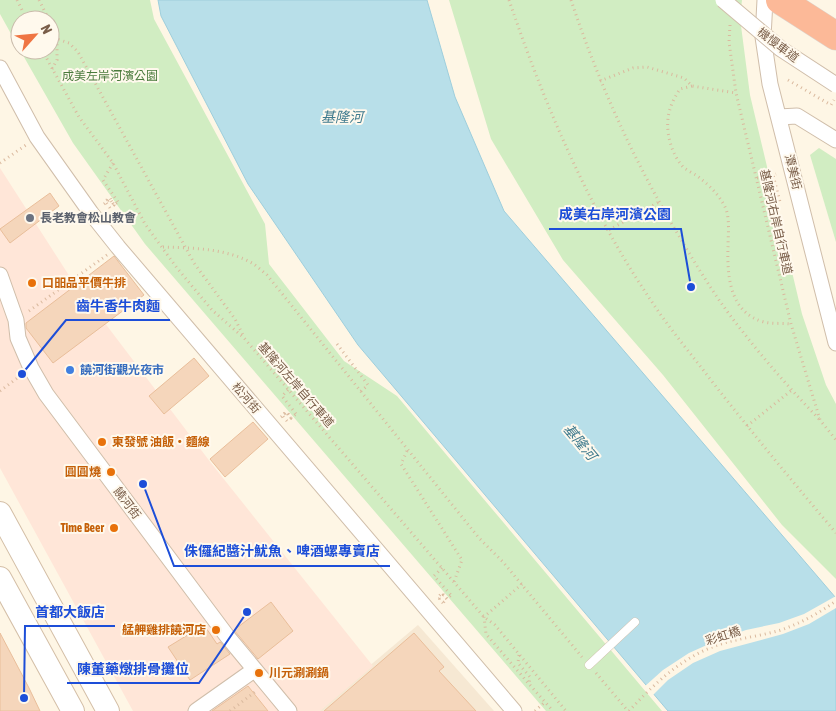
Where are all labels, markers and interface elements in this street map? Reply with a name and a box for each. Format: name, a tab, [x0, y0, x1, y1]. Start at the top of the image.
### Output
north arrow	[10, 10, 60, 60]
text: N	[38, 22, 56, 36]
street label: 機慢車道	[755, 25, 801, 65]
park label: 成美左岸河濱公園	[62, 69, 158, 83]
water label: 基隆河	[321, 109, 366, 125]
street label: 潭美街	[782, 153, 804, 191]
street label: 基隆河右岸自行車道	[757, 168, 795, 276]
callout: 成美右岸河濱公園	[549, 200, 681, 229]
text: 成美右岸河濱公園	[559, 206, 671, 222]
place label: 長老教會松山教會	[40, 211, 136, 225]
marker: 長老教會松山教會	[24, 212, 36, 224]
place label: 口昍品平價牛排	[42, 276, 126, 290]
marker: 口昍品平價牛排	[26, 277, 38, 289]
callout: 齒牛香牛肉麵	[66, 291, 170, 320]
text: 齒牛香牛肉麵	[76, 298, 160, 314]
street label: 基隆河左岸自行車道	[255, 340, 337, 430]
place label: 饒河街觀光夜市	[80, 363, 164, 377]
marker: 饒河街觀光夜市	[64, 364, 76, 376]
street label: 松河街	[229, 380, 263, 416]
water label: 基隆河	[560, 421, 602, 466]
place label: 東發號 油飯・麵線	[112, 435, 210, 449]
marker: 東發號 油飯・麵線	[96, 436, 108, 448]
place label: 圓圓燒	[65, 465, 101, 479]
marker: 圓圓燒	[105, 466, 117, 478]
street label: 饒河街	[111, 484, 143, 522]
place label: Time Beer	[60, 521, 104, 535]
marker: Time Beer	[108, 522, 120, 534]
callout: 侏儸紀醬汁魷魚、啤酒螺專賣店	[174, 537, 390, 566]
text: 侏儸紀醬汁魷魚、啤酒螺專賣店	[184, 543, 380, 559]
callout: 首都大飯店	[25, 597, 115, 626]
text: 首都大飯店	[35, 604, 105, 620]
place label: 艋舺雞排饒河店	[122, 623, 206, 637]
marker: 艋舺雞排饒河店	[210, 624, 222, 636]
street label: 彩虹橋	[704, 624, 742, 648]
callout: 陳董藥燉排骨攤位	[67, 654, 199, 683]
text: 陳董藥燉排骨攤位	[77, 661, 189, 677]
place label: 川元涮涮鍋	[269, 666, 329, 680]
marker: 川元涮涮鍋	[253, 667, 265, 679]

